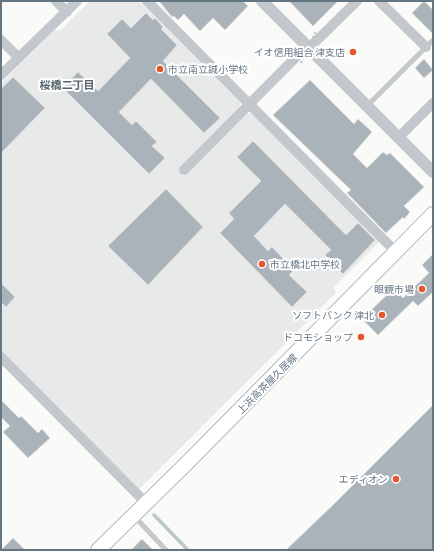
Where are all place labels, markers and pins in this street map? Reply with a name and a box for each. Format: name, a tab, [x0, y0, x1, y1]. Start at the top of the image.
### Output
place label: イオ信用組合 津支店	[254, 47, 345, 58]
marker: イオ信用組合 津支店	[348, 47, 358, 57]
marker: 市立南立誠小学校	[155, 64, 165, 74]
place label: 市立南立誠小学校	[168, 64, 248, 75]
marker: 市立橋北中学校	[257, 259, 267, 269]
place label: 市立橋北中学校	[270, 259, 340, 270]
place label: 眼鏡市場	[374, 284, 414, 295]
marker: 眼鏡市場	[417, 284, 427, 294]
place label: ソフトバンク 津北	[292, 310, 374, 321]
marker: ソフトバンク 津北	[377, 310, 387, 320]
place label: ドコモショップ	[283, 332, 353, 343]
marker: ドコモショップ	[356, 332, 366, 342]
place label: エディオン	[339, 474, 388, 485]
marker: エディオン	[391, 474, 401, 484]

